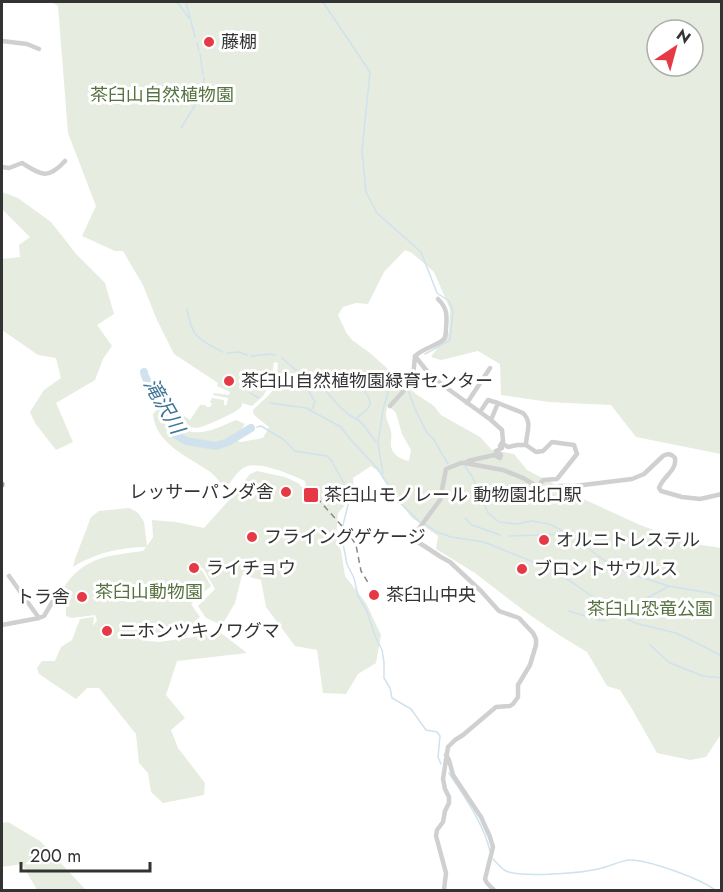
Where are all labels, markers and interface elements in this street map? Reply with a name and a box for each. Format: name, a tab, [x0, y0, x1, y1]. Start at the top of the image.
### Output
north arrow	[645, 18, 705, 78]
text: N	[672, 23, 695, 49]
place label: 藤棚	[221, 29, 257, 55]
marker: 藤棚	[202, 35, 216, 49]
park label: 茶臼山自然植物園	[90, 82, 234, 108]
place label: 茶臼山自然植物園緑育センター	[241, 368, 493, 394]
water label: 滝沢川	[136, 373, 193, 441]
marker: 茶臼山自然植物園緑育センター	[222, 374, 236, 388]
place label: レッサーパンダ舎	[129, 479, 274, 505]
place label: 茶臼山モノレール 動物園北口駅	[324, 482, 581, 508]
marker: レッサーパンダ舎	[279, 485, 293, 499]
marker: 茶臼山モノレール 動物園北口駅	[302, 486, 320, 504]
place label: フライングゲケージ	[264, 524, 426, 550]
place label: オルニトレステル	[556, 527, 700, 553]
marker: フライングゲケージ	[245, 530, 259, 544]
marker: オルニトレステル	[537, 533, 551, 547]
place label: ライチョウ	[206, 555, 296, 581]
place label: ブロントサウルス	[534, 556, 678, 582]
marker: ライチョウ	[187, 561, 201, 575]
marker: ブロントサウルス	[515, 562, 529, 576]
park label: 茶臼山動物園	[95, 579, 203, 605]
place label: 茶臼山中央	[386, 582, 476, 608]
place label: トラ舎	[16, 584, 70, 610]
marker: 茶臼山中央	[367, 588, 381, 602]
marker: トラ舎	[75, 590, 89, 604]
park label: 茶臼山恐竜公園	[587, 596, 713, 622]
place label: ニホンツキノワグマ	[119, 618, 280, 644]
marker: ニホンツキノワグマ	[100, 624, 114, 638]
scale bar	[21, 835, 150, 873]
text: 200 m	[30, 843, 81, 869]

